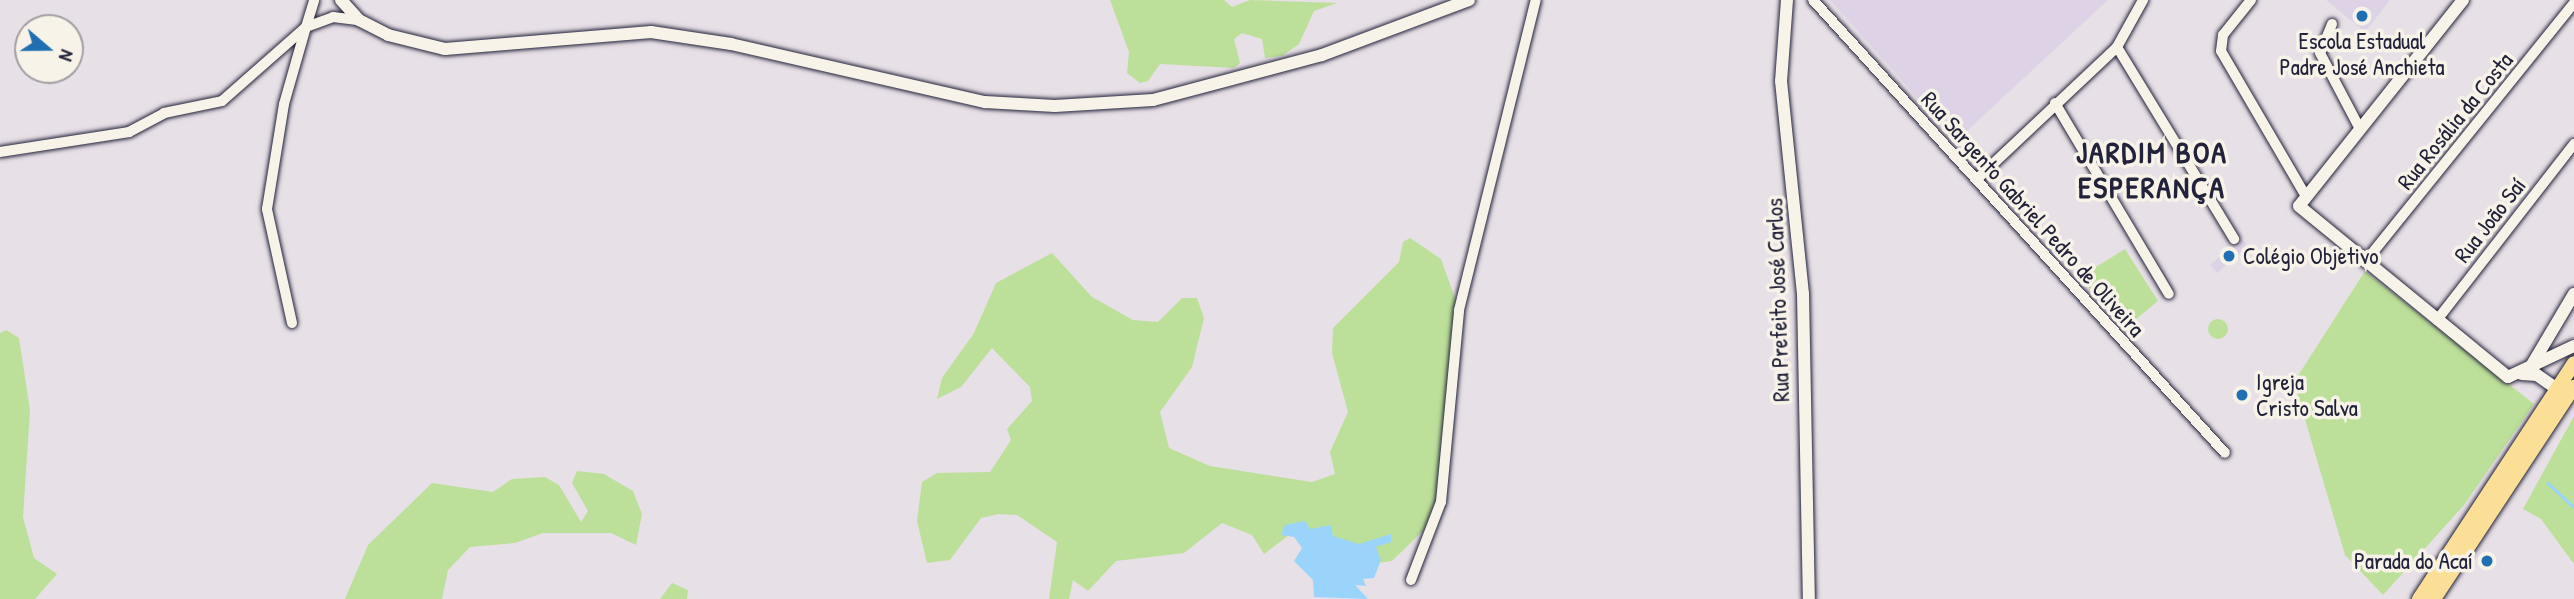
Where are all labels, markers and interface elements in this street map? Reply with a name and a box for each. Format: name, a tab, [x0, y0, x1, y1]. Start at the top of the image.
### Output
marker: Escola Estadual Padre José Anchieta	[2354, 8, 2370, 24]
north arrow	[14, 14, 84, 84]
place label: Escola Estadual Padre José Anchieta	[2280, 27, 2444, 81]
text: N	[53, 46, 81, 65]
street label: Rua Rosália da Costa	[2391, 47, 2519, 195]
street label: Rua Sargento Gabriel Pedro de Oliveira	[1916, 86, 2150, 342]
district label: JARDIM BOA ESPERANÇA	[2077, 134, 2227, 204]
street label: Rua João Saí	[2448, 172, 2532, 268]
street label: Rua Prefeito José Carlos	[1761, 198, 1795, 402]
place label: Colégio Objetivo	[2243, 242, 2378, 270]
marker: Colégio Objetivo	[2221, 248, 2237, 264]
place label: Igreja Cristo Salva	[2256, 368, 2358, 422]
marker: Igreja Cristo Salva	[2234, 387, 2250, 403]
place label: Parada do Acaí	[2354, 547, 2473, 575]
marker: Parada do Acaí	[2479, 553, 2495, 569]

